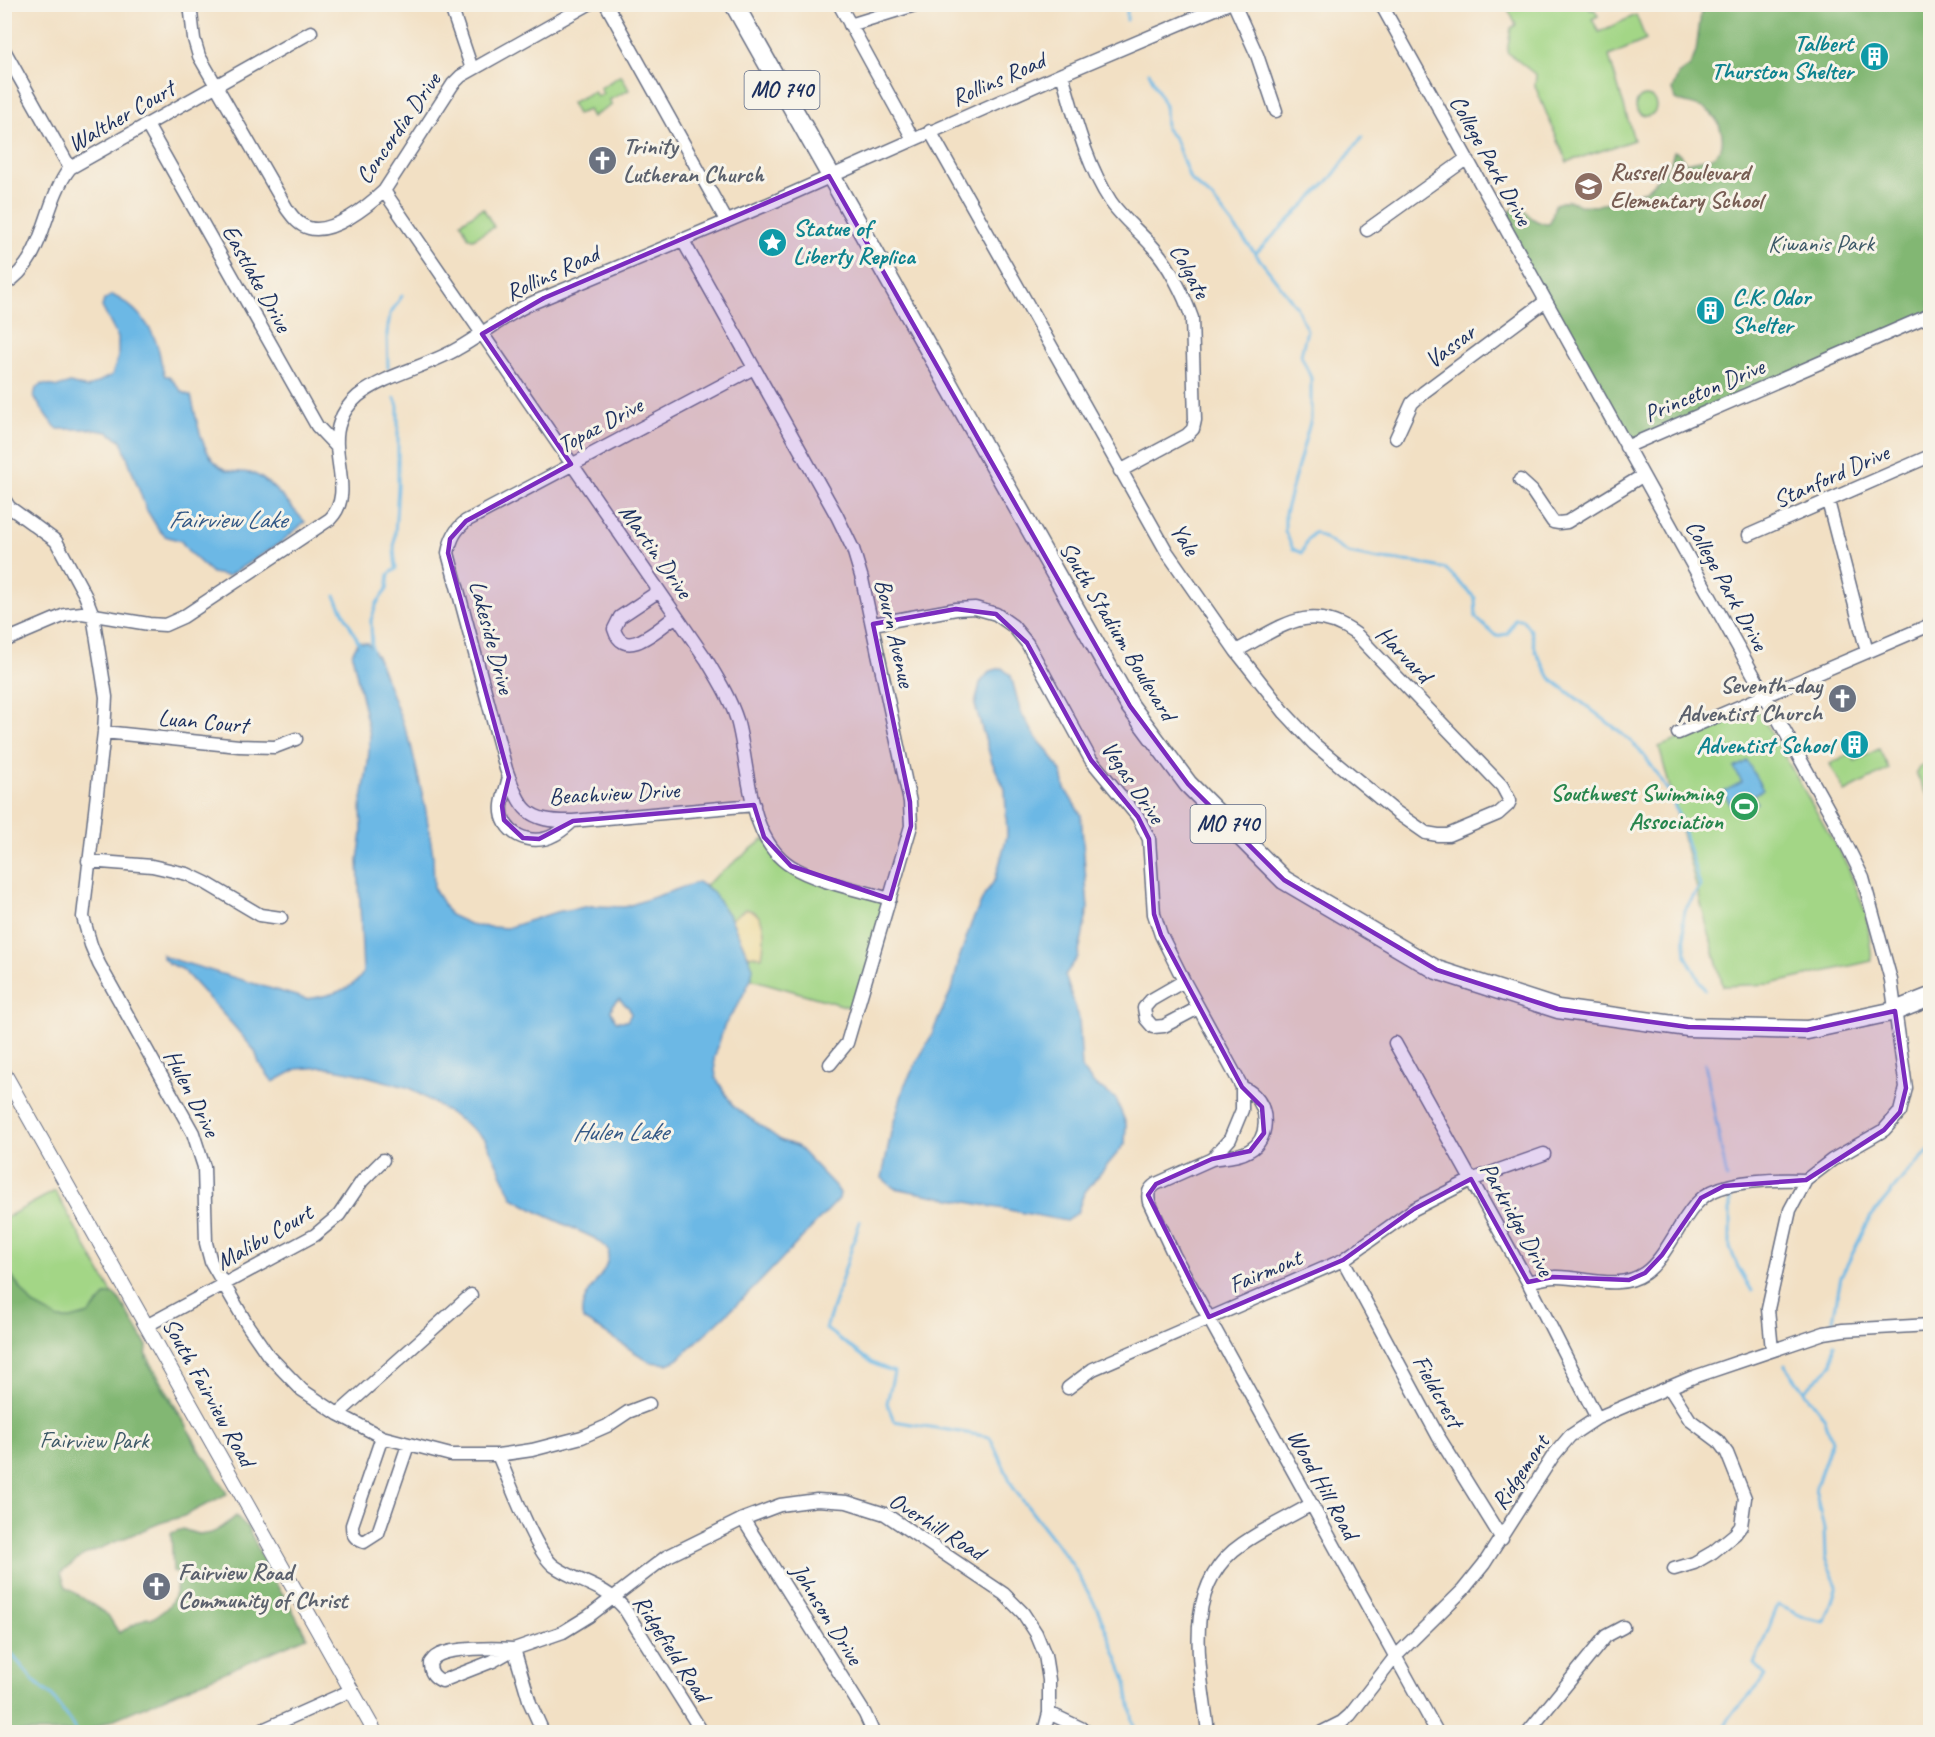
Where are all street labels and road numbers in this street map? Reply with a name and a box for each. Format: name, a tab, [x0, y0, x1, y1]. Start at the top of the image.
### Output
street label: Rollins Road	[946, 44, 1053, 113]
street label: Concordia Drive	[349, 65, 449, 189]
road number: MO 740	[744, 71, 820, 109]
street label: Walther Court	[62, 72, 182, 159]
street label: College Park Drive	[1443, 90, 1540, 232]
street label: Eastlake Drive	[215, 219, 300, 339]
street label: Rollins Road	[501, 237, 607, 308]
street label: Colgate	[1163, 238, 1218, 305]
street label: Vassar	[1419, 316, 1483, 375]
street label: Princeton Drive	[1639, 350, 1771, 429]
street label: Topaz Drive	[552, 389, 650, 460]
street label: Stanford Drive	[1769, 436, 1895, 515]
street label: Martin Drive	[613, 498, 701, 606]
street label: College Park Drive	[1679, 515, 1776, 657]
street label: Yale	[1164, 517, 1208, 563]
street label: South Stadium Boulevard	[1053, 536, 1185, 729]
street label: Bourn Avenue	[868, 576, 922, 692]
street label: Lakeside Drive	[463, 577, 522, 699]
street label: Harvard	[1369, 619, 1441, 692]
street label: Luan Court	[157, 702, 252, 740]
street label: Vegas Drive	[1094, 735, 1173, 831]
street label: Beachview Drive	[548, 774, 682, 811]
road number: MO 740	[1190, 805, 1266, 843]
street label: Hulen Drive	[157, 1044, 228, 1144]
street label: Parkridge Drive	[1473, 1157, 1562, 1283]
street label: Malibu Court	[210, 1196, 319, 1277]
street label: Fairmont	[1224, 1242, 1308, 1300]
street label: South Fairview Road	[156, 1312, 264, 1475]
street label: Fieldcrest	[1406, 1349, 1472, 1435]
street label: Wood Hill Road	[1281, 1424, 1367, 1547]
street label: Ridgemont	[1484, 1427, 1557, 1515]
street label: Overhill Road	[884, 1485, 993, 1569]
street label: Johnson Drive	[784, 1557, 871, 1672]
street label: Ridgefield Road	[626, 1589, 720, 1710]

